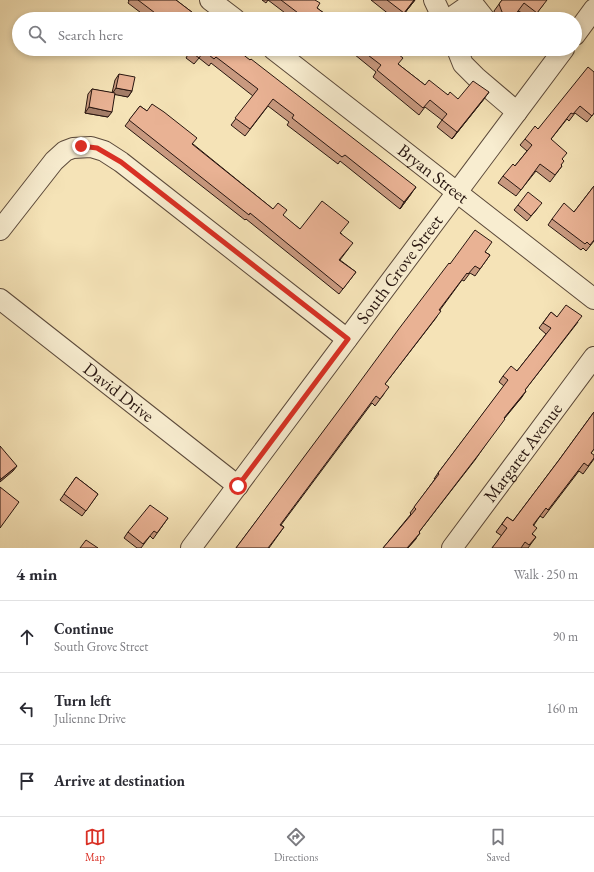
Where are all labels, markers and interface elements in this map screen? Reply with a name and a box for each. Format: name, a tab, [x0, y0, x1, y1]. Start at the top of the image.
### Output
search box	[12, 12, 582, 56]
icon: search	[26, 23, 48, 45]
text: Search here	[58, 25, 123, 44]
route end	[72, 137, 90, 155]
street label: Bryan Street	[393, 138, 474, 208]
street label: South Grove Street	[351, 209, 448, 328]
street label: David Drive	[79, 357, 159, 427]
street label: Margaret Avenue	[478, 398, 567, 506]
route start	[229, 477, 247, 495]
text: 4 min	[16, 563, 57, 585]
text: Walk · 250 m	[514, 566, 578, 583]
text: Continue	[54, 619, 114, 638]
icon: ahead	[16, 626, 38, 648]
text: 90 m	[553, 628, 578, 645]
text: South Grove Street	[54, 638, 148, 655]
text: Turn left	[54, 691, 111, 710]
icon: left	[16, 698, 38, 720]
text: 160 m	[547, 700, 578, 717]
text: Julienne Drive	[54, 710, 126, 727]
icon: arrive	[16, 770, 38, 792]
text: Arrive at destination	[54, 771, 185, 790]
tab: Map	[84, 826, 106, 864]
tab: Directions	[274, 826, 318, 864]
tab: Saved	[486, 826, 510, 864]

